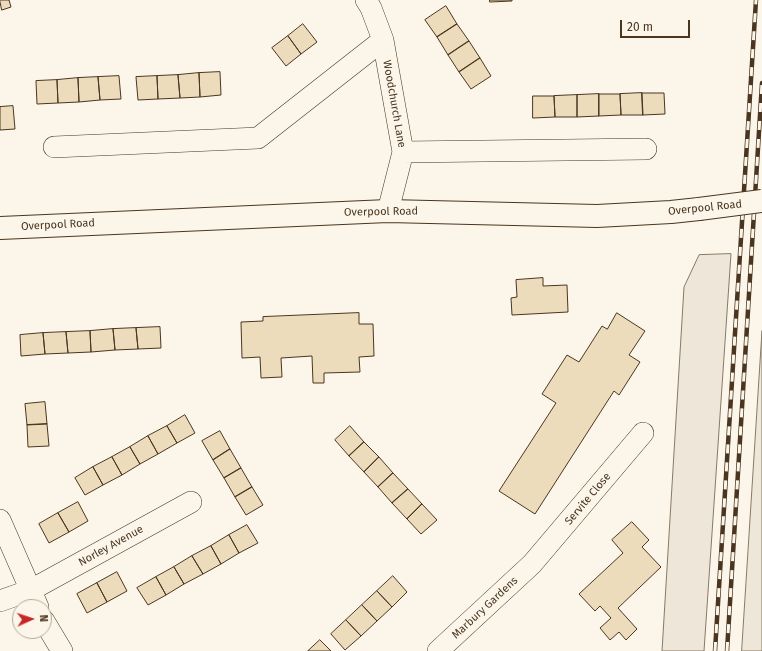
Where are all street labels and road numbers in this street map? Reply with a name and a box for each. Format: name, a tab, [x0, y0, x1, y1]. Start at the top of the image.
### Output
street label: Woodchurch Lane	[380, 59, 408, 149]
street label: Overpool Road	[667, 198, 743, 218]
street label: Overpool Road	[344, 205, 418, 219]
street label: Overpool Road	[21, 216, 95, 234]
street label: Servite Close	[562, 470, 614, 528]
street label: Norley Avenue	[76, 523, 146, 569]
street label: Marbury Gardens	[449, 574, 521, 642]

